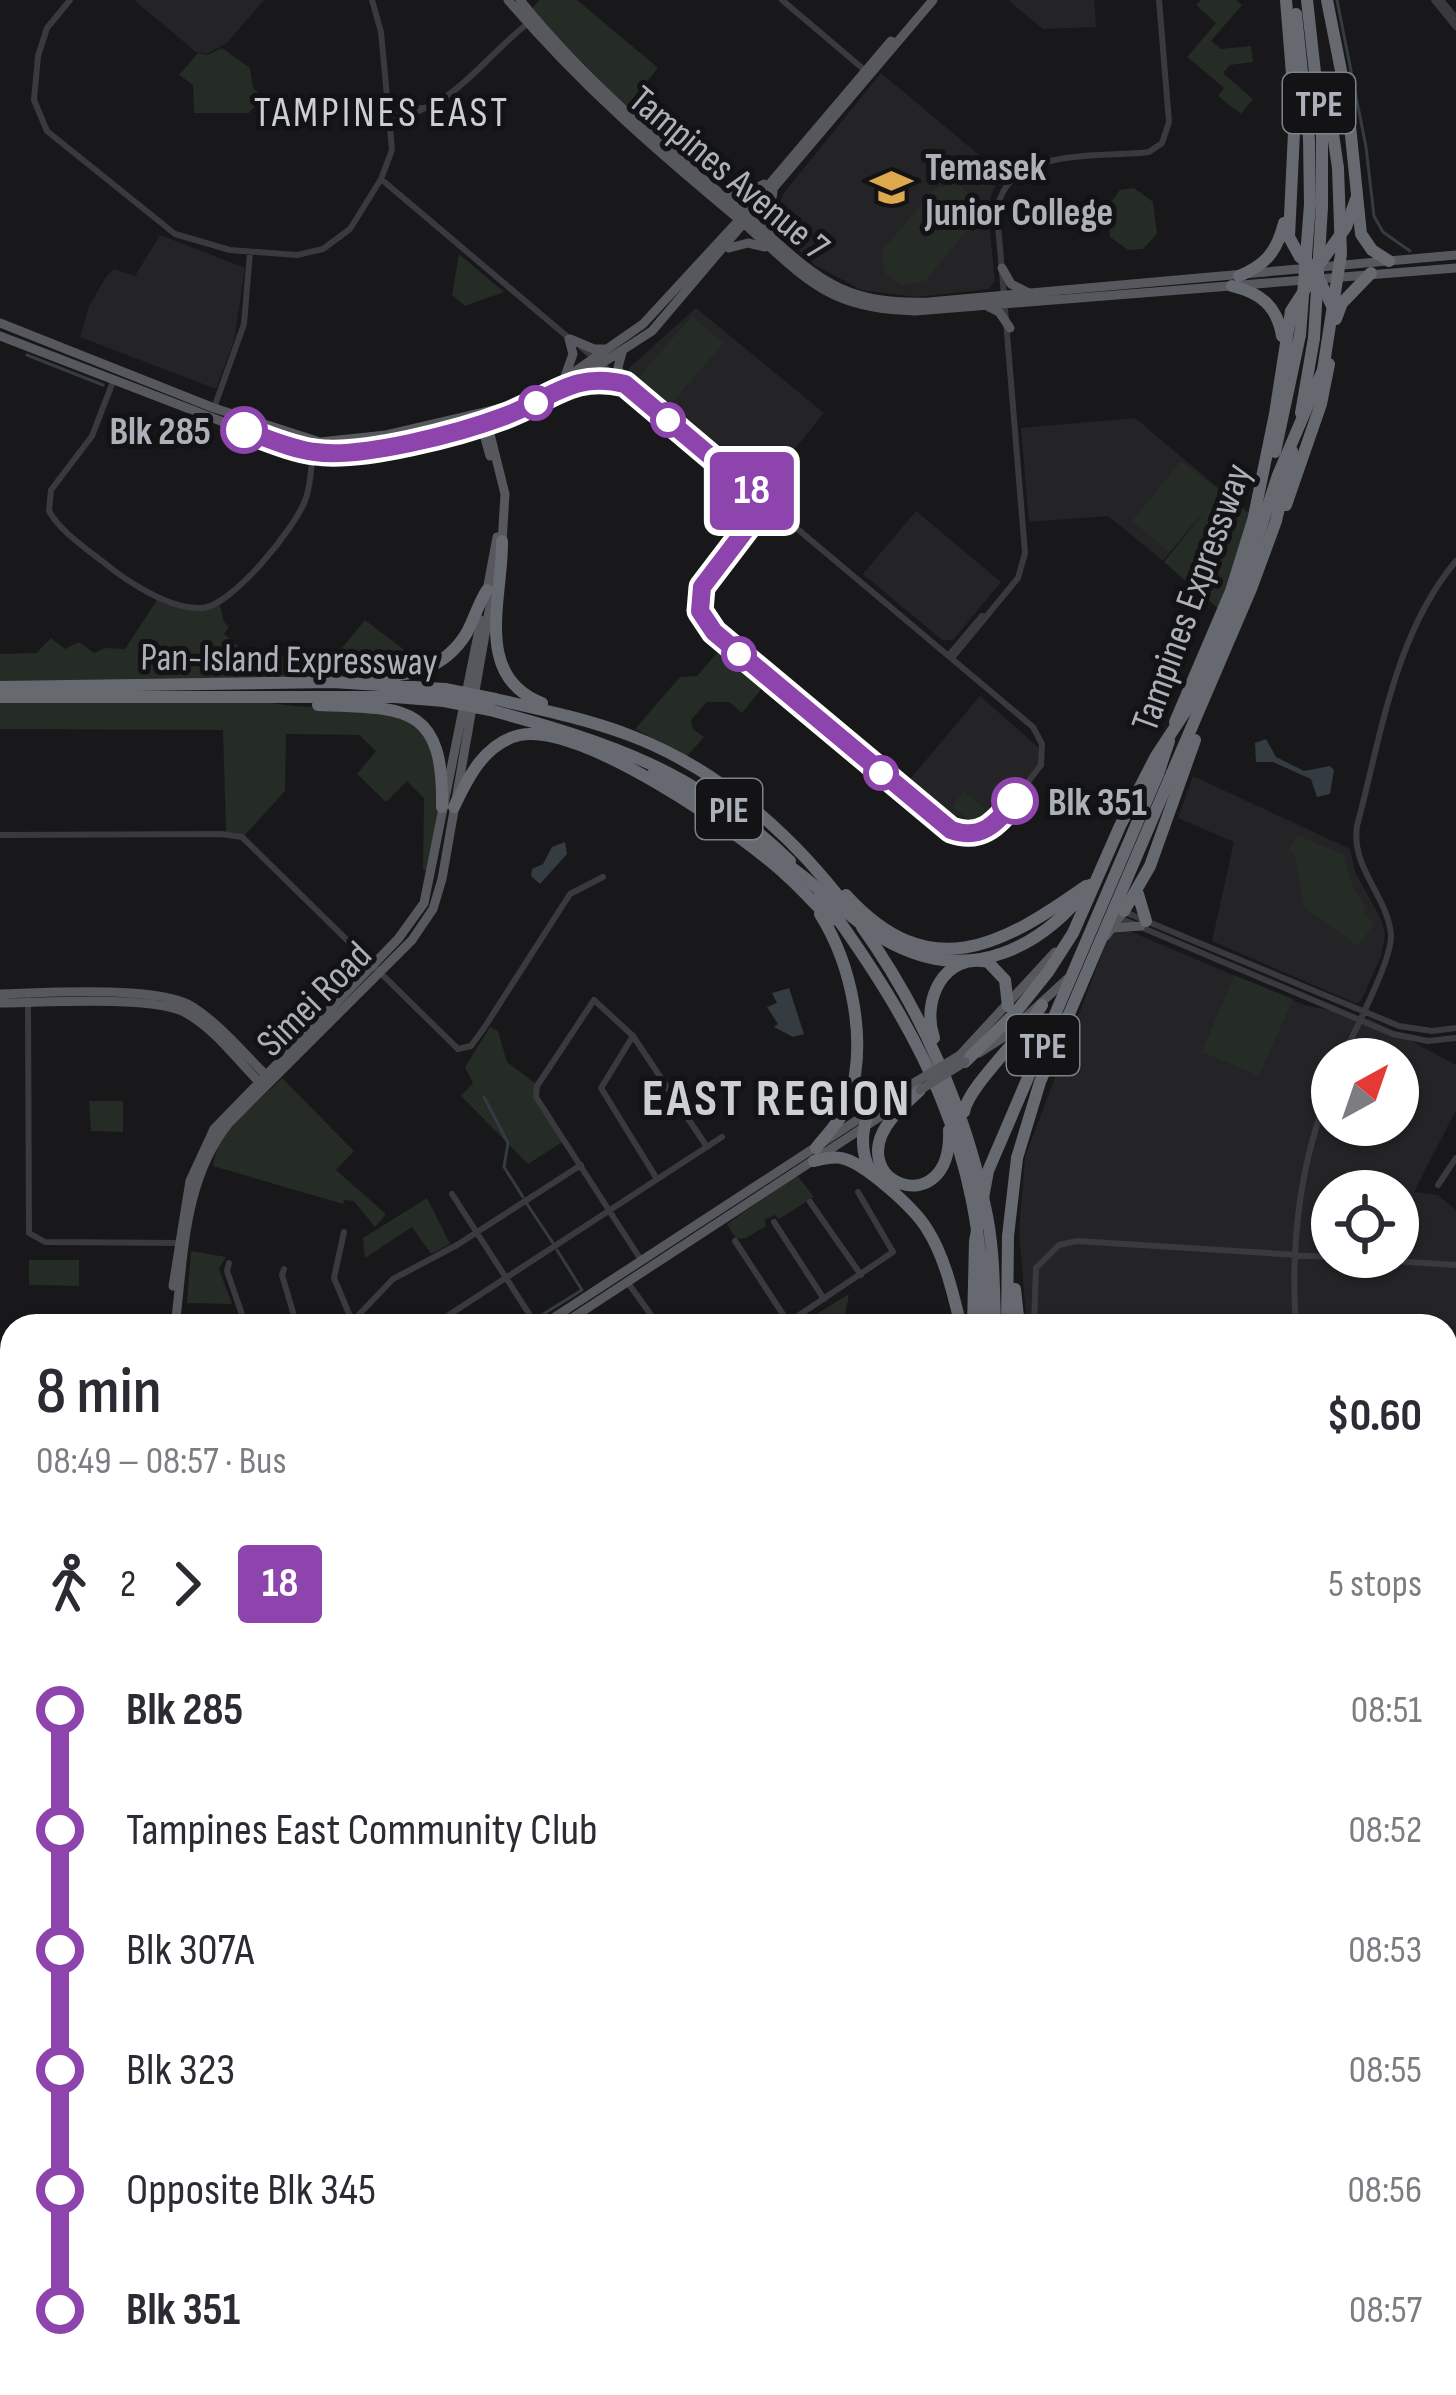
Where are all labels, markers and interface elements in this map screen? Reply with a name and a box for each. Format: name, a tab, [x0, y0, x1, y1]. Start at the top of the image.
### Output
road number: TPE	[1283, 73, 1355, 133]
street label: Tampines Avenue 7	[619, 77, 838, 271]
district label: TAMPINES EAST	[254, 88, 510, 139]
place label: Temasek Junior College	[924, 145, 1113, 237]
school or university icon: Temasek Junior College	[868, 165, 914, 211]
unlabelled marker	[520, 387, 552, 419]
unlabelled marker	[652, 404, 684, 436]
marker: Blk 285	[222, 408, 266, 452]
place label: Blk 285	[109, 409, 211, 456]
line badge: 18	[698, 452, 806, 530]
street label: Tampines Expressway	[1122, 458, 1263, 738]
text: 18	[734, 465, 770, 516]
street label: Pan-Island Expressway	[140, 634, 438, 687]
unlabelled marker	[723, 638, 755, 670]
unlabelled marker	[865, 757, 897, 789]
road number: PIE	[696, 779, 762, 839]
marker: Blk 351	[993, 779, 1037, 823]
place label: Blk 351	[1048, 780, 1147, 827]
street label: Simei Road	[248, 933, 382, 1067]
road number: TPE	[1007, 1015, 1079, 1075]
north arrow	[1311, 1038, 1419, 1146]
map controls	[1311, 1038, 1419, 1278]
district label: EAST REGION	[642, 1069, 912, 1130]
button: locate	[1311, 1170, 1419, 1278]
text: 8 min	[36, 1353, 162, 1432]
text: $0.60	[1327, 1389, 1422, 1444]
text: 08:49 – 08:57 · Bus	[36, 1438, 286, 1485]
icon: walk	[36, 1551, 102, 1617]
icon: forward	[154, 1551, 220, 1617]
text: 18	[262, 1558, 298, 1609]
text: 2	[120, 1561, 136, 1608]
text: 5 stops	[1328, 1561, 1422, 1608]
text: Blk 285	[126, 1683, 243, 1738]
text: 08:51	[1351, 1687, 1422, 1734]
text: Tampines East Community Club	[126, 1803, 598, 1858]
text: 08:52	[1348, 1807, 1422, 1854]
text: Blk 307A	[126, 1923, 254, 1978]
text: 08:53	[1348, 1927, 1422, 1974]
text: Blk 323	[126, 2043, 235, 2098]
text: 08:55	[1349, 2047, 1422, 2094]
text: Opposite Blk 345	[126, 2163, 376, 2218]
text: 08:56	[1347, 2167, 1422, 2214]
text: Blk 351	[126, 2283, 240, 2338]
text: 08:57	[1349, 2287, 1422, 2334]

